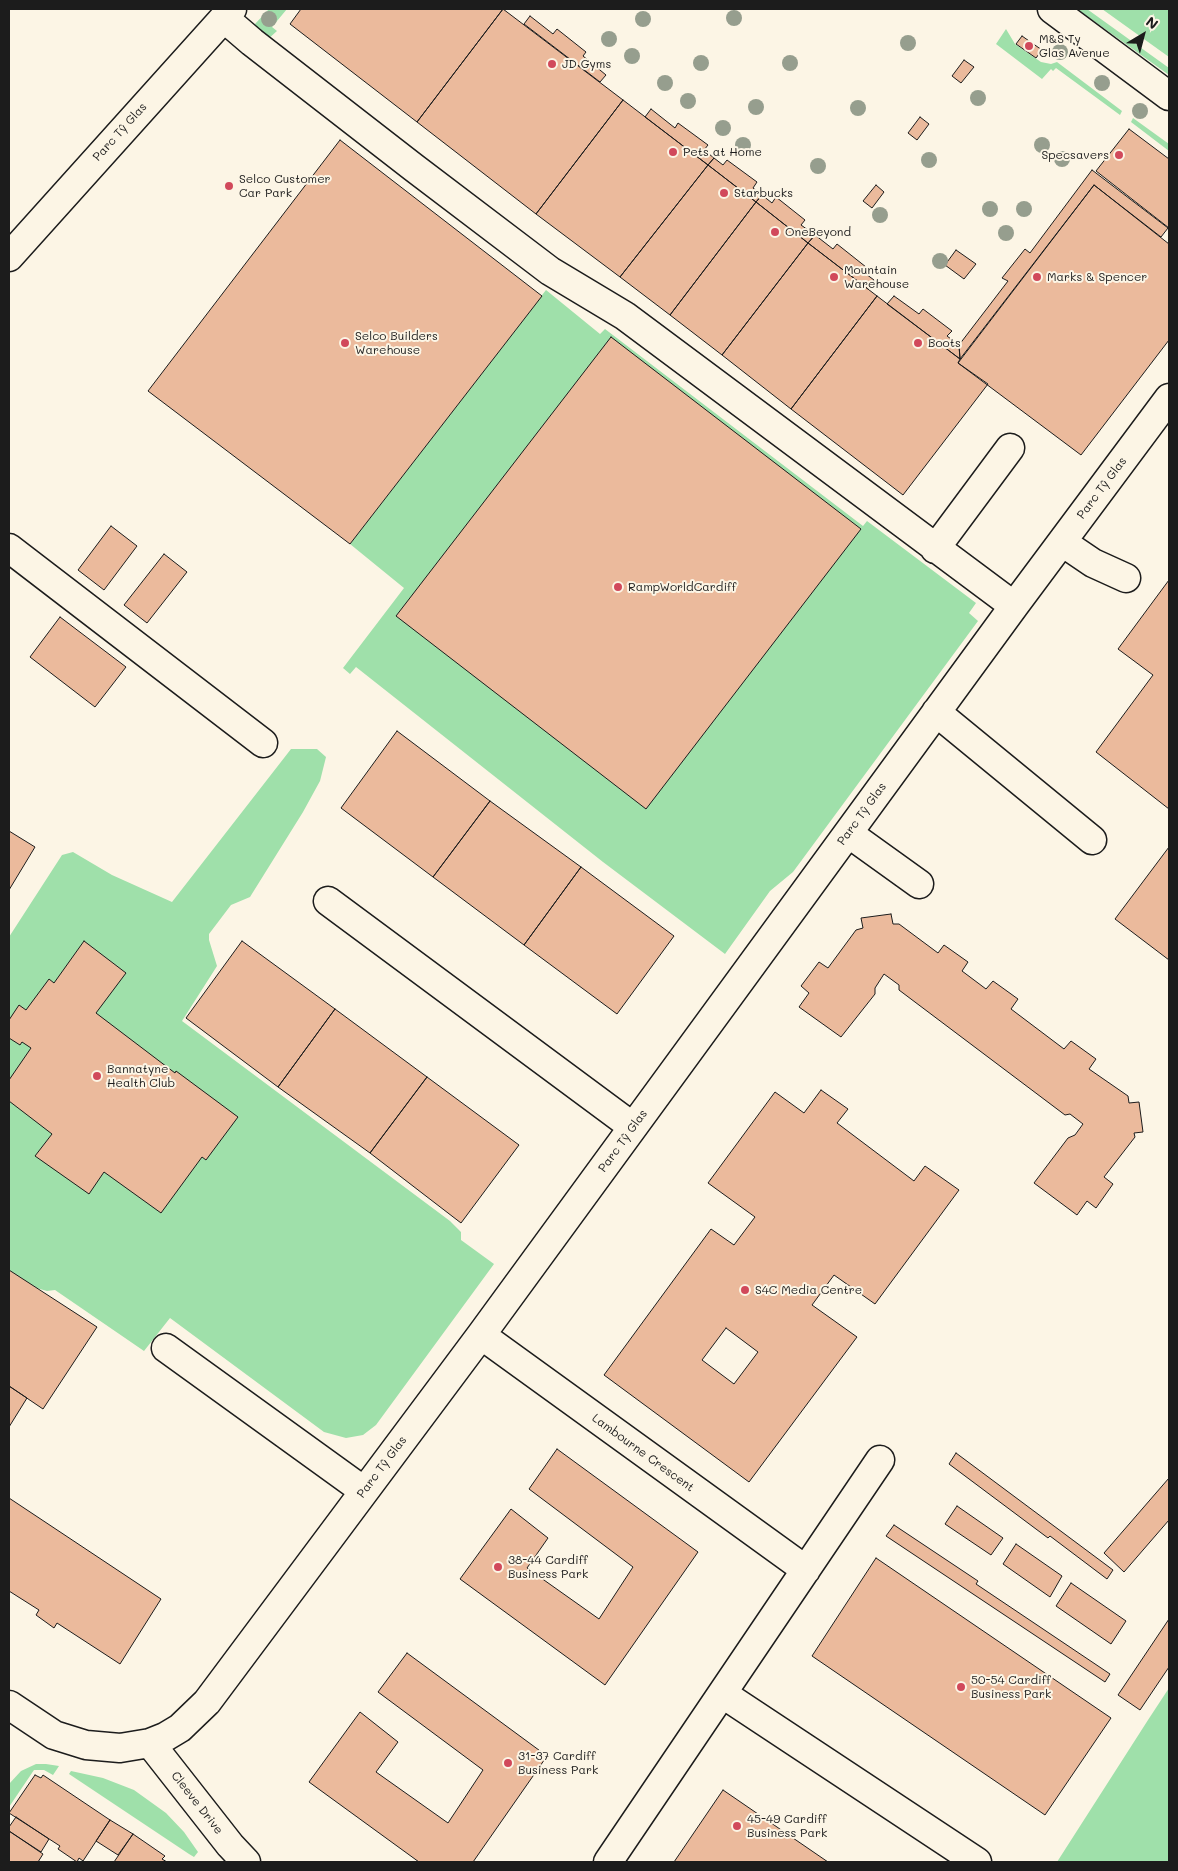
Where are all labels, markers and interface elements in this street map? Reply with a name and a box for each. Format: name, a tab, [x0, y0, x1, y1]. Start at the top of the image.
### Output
north arrow	[1118, 10, 1168, 60]
text: N	[1142, 12, 1162, 33]
place label: M&S Ty Glas Avenue	[1039, 32, 1110, 60]
marker: M&S Ty Glas Avenue	[1023, 40, 1035, 52]
place label: JD Gyms	[562, 57, 611, 71]
marker: JD Gyms	[546, 58, 558, 70]
street label: Parc Tŷ Glas	[90, 100, 150, 164]
place label: Pets at Home	[683, 145, 762, 159]
marker: Pets at Home	[667, 146, 679, 158]
place label: Specsavers	[1041, 148, 1109, 162]
marker: Specsavers	[1113, 149, 1125, 161]
place label: Selco Customer Car Park	[239, 172, 331, 200]
marker: Selco Customer Car Park	[223, 180, 235, 192]
place label: Starbucks	[734, 186, 793, 200]
marker: Starbucks	[718, 187, 730, 199]
place label: OneBeyond	[785, 225, 851, 239]
marker: OneBeyond	[769, 226, 781, 238]
place label: Mountain Warehouse	[844, 263, 909, 291]
place label: Marks & Spencer	[1047, 270, 1147, 284]
marker: Mountain Warehouse	[828, 271, 840, 283]
marker: Marks & Spencer	[1031, 271, 1043, 283]
place label: Selco Builders Warehouse	[355, 329, 438, 357]
place label: Boots	[928, 336, 961, 350]
marker: Selco Builders Warehouse	[339, 337, 351, 349]
marker: Boots	[912, 337, 924, 349]
street label: Parc Tŷ Glas	[1074, 454, 1130, 522]
place label: RampWorldCardiff	[628, 580, 736, 594]
marker: RampWorldCardiff	[612, 581, 624, 593]
street label: Parc Tŷ Glas	[835, 780, 889, 848]
place label: Bannatyne Health Club	[107, 1062, 175, 1090]
marker: Bannatyne Health Club	[91, 1070, 103, 1082]
street label: Parc Tŷ Glas	[596, 1107, 650, 1175]
place label: S4C Media Centre	[755, 1283, 862, 1297]
marker: S4C Media Centre	[739, 1284, 751, 1296]
street label: Lambourne Crescent	[589, 1411, 697, 1495]
street label: Parc Tŷ Glas	[354, 1433, 410, 1501]
place label: 38-44 Cardiff Business Park	[508, 1553, 588, 1581]
marker: 38-44 Cardiff Business Park	[492, 1561, 504, 1573]
place label: 50-54 Cardiff Business Park	[971, 1673, 1051, 1701]
marker: 50-54 Cardiff Business Park	[955, 1681, 967, 1693]
place label: 31-37 Cardiff Business Park	[518, 1749, 598, 1777]
marker: 31-37 Cardiff Business Park	[502, 1757, 514, 1769]
street label: Cleeve Drive	[168, 1769, 226, 1837]
place label: 45-49 Cardiff Business Park	[747, 1812, 827, 1840]
marker: 45-49 Cardiff Business Park	[731, 1820, 743, 1832]

